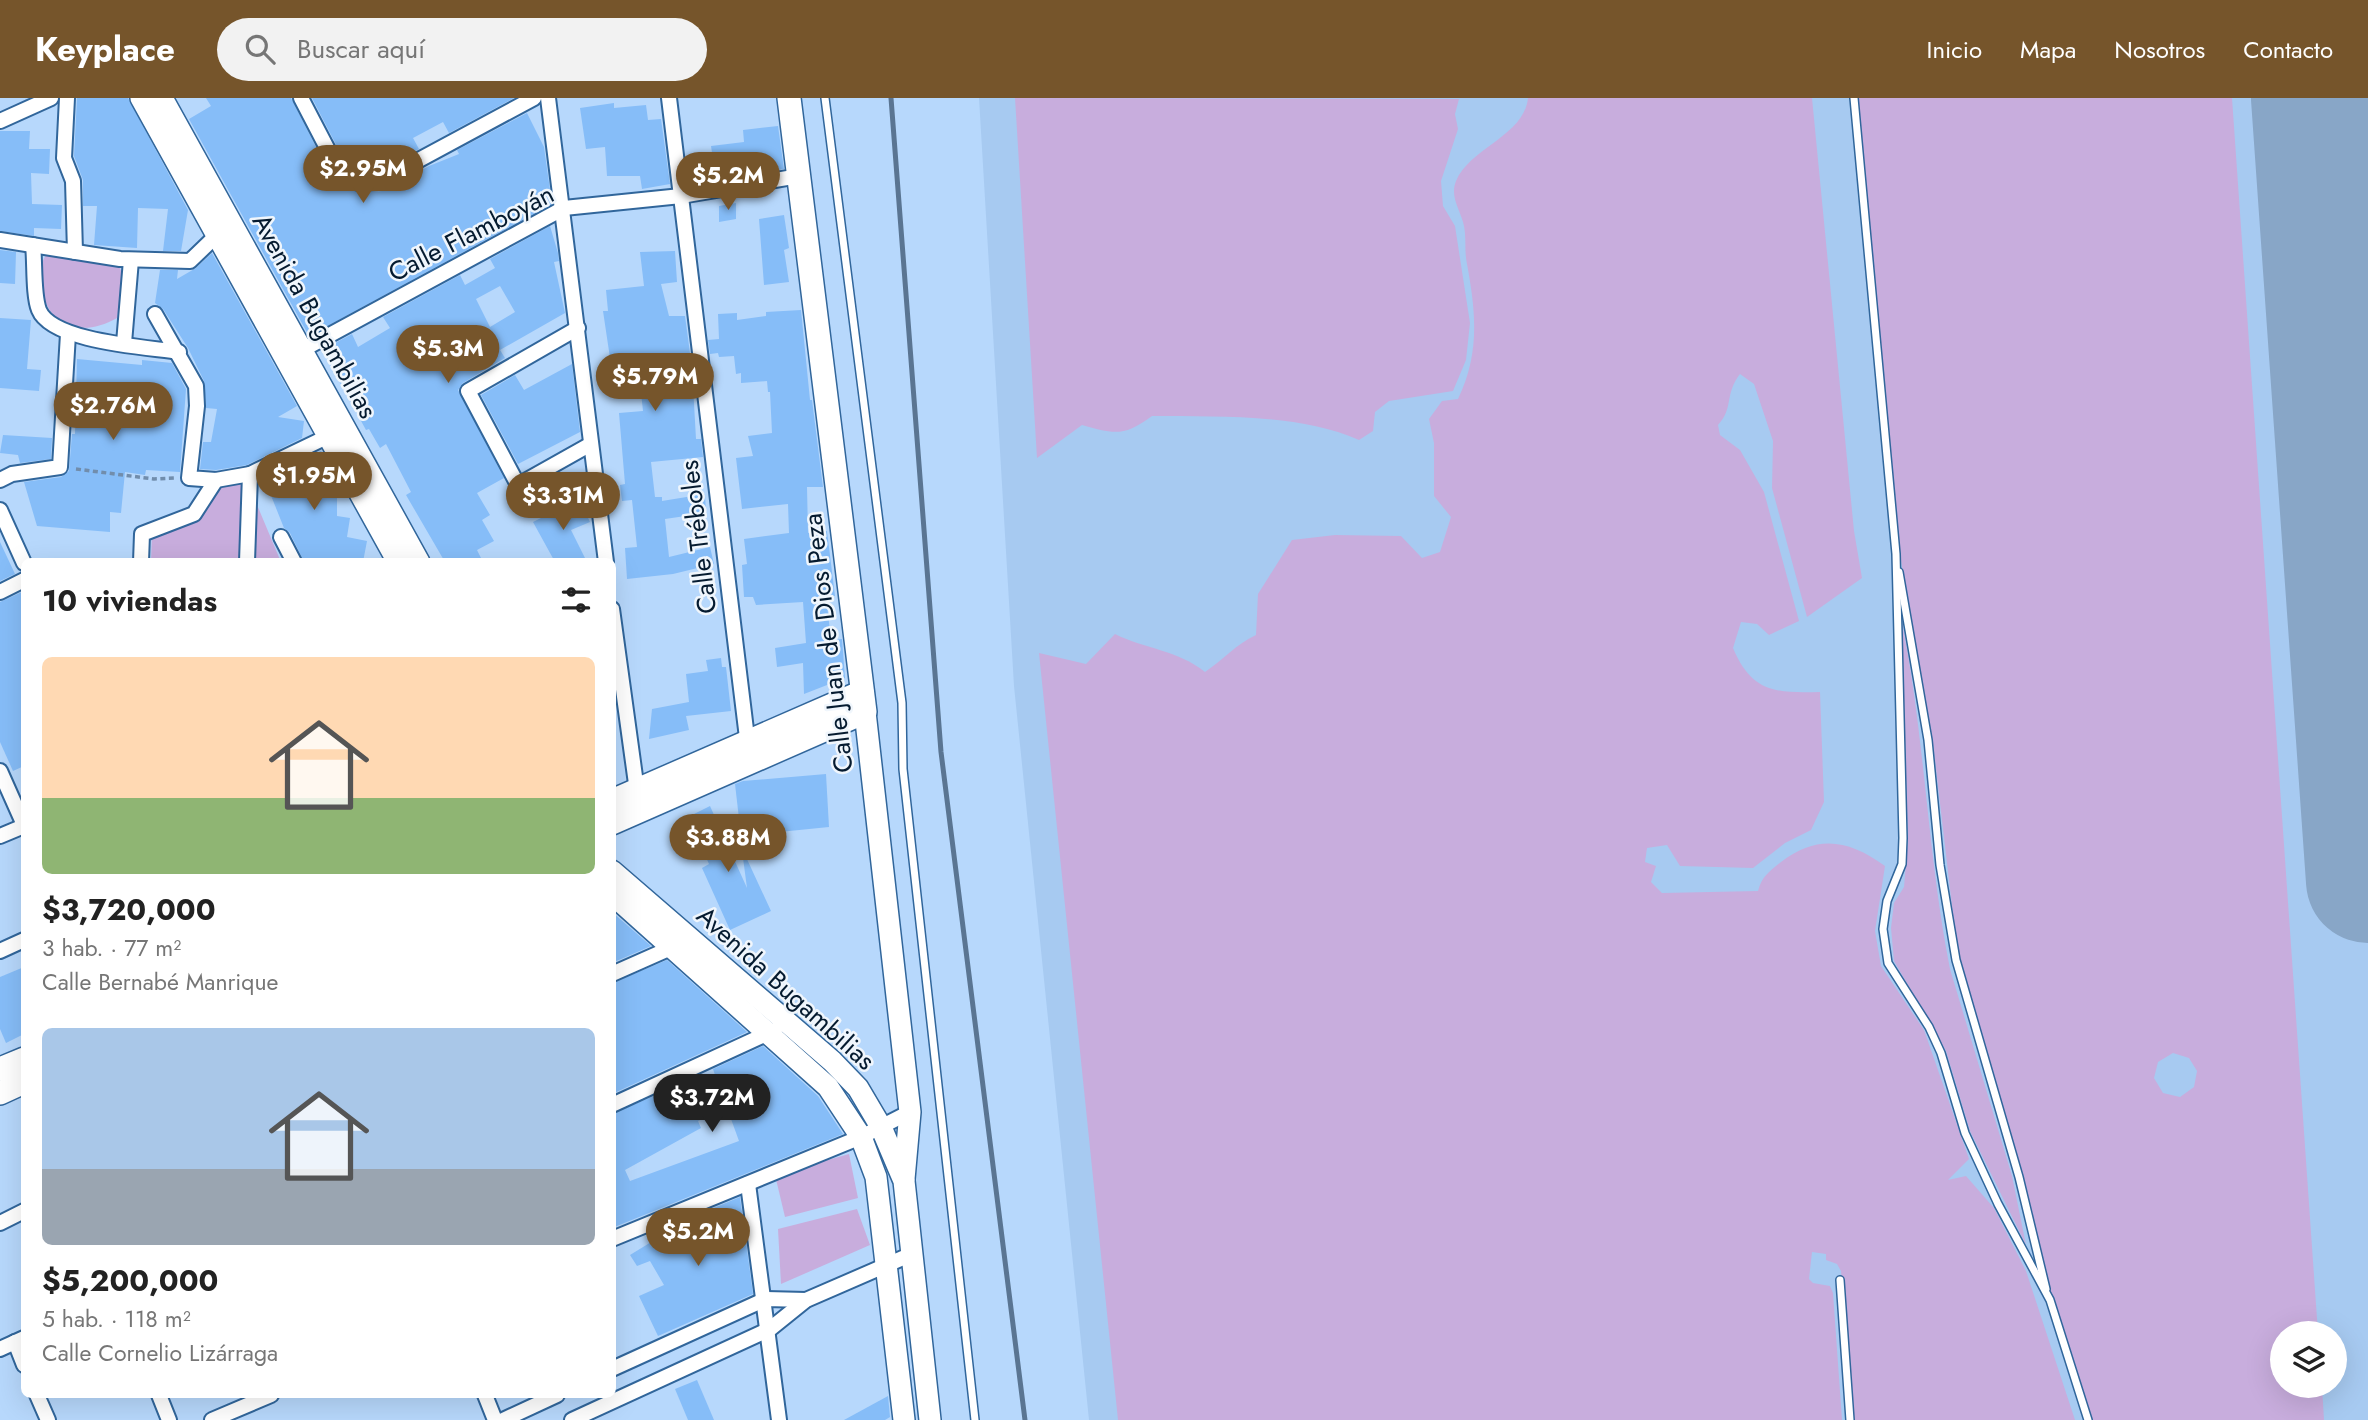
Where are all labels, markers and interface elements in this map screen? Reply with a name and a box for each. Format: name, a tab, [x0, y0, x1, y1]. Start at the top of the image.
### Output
search box	[217, 18, 707, 81]
text: Keyplace	[35, 26, 175, 73]
icon: search	[241, 30, 279, 68]
text: Buscar aquí	[297, 30, 425, 68]
text: Inicio	[1927, 32, 1982, 67]
text: Mapa	[2020, 32, 2076, 67]
text: Nosotros	[2114, 32, 2205, 67]
text: Contacto	[2243, 32, 2333, 67]
pin: $2.95M	[306, 146, 420, 205]
text: $2.95M	[319, 151, 407, 185]
pin: $5.2M	[679, 152, 777, 212]
text: $5.2M	[692, 158, 764, 192]
street label: Calle Flamboyán	[381, 175, 561, 291]
street label: Avenida Bugambilias	[243, 207, 387, 425]
pin: $5.3M	[399, 326, 497, 385]
text: $5.3M	[412, 331, 484, 365]
pin: $5.79M	[598, 354, 712, 413]
text: $5.79M	[612, 359, 698, 393]
pin: $2.76M	[56, 382, 170, 442]
text: $2.76M	[70, 388, 156, 422]
pin: $1.95M	[257, 452, 371, 512]
text: $1.95M	[272, 458, 356, 492]
street label: Calle Tréboles	[670, 458, 726, 616]
pin: $3.31M	[506, 472, 620, 532]
text: $3.31M	[522, 478, 604, 512]
street label: Calle Juan de Dios Peza	[793, 511, 863, 775]
text: 10 viviendas	[42, 579, 217, 622]
icon: filters	[557, 581, 595, 619]
icon: home	[256, 702, 382, 828]
pin: $3.88M	[671, 814, 785, 874]
text: $3.88M	[686, 820, 771, 854]
text: $3,720,000	[42, 888, 216, 931]
street label: Avenida Bugambilias	[688, 897, 884, 1079]
text: 3 hab. · 77 m²	[42, 931, 181, 965]
text: Calle Bernabé Manrique	[42, 965, 278, 999]
icon: home	[256, 1073, 382, 1199]
pin: $3.72M	[655, 1074, 769, 1134]
text: $3.72M	[669, 1080, 755, 1114]
pin: $5.2M	[649, 1208, 747, 1268]
text: $5.2M	[662, 1214, 734, 1248]
text: $5,200,000	[42, 1259, 218, 1302]
text: 5 hab. · 118 m²	[42, 1302, 191, 1336]
map controls	[2270, 1321, 2347, 1398]
button: layers	[2270, 1321, 2347, 1398]
text: Calle Cornelio Lizárraga	[42, 1336, 278, 1370]

